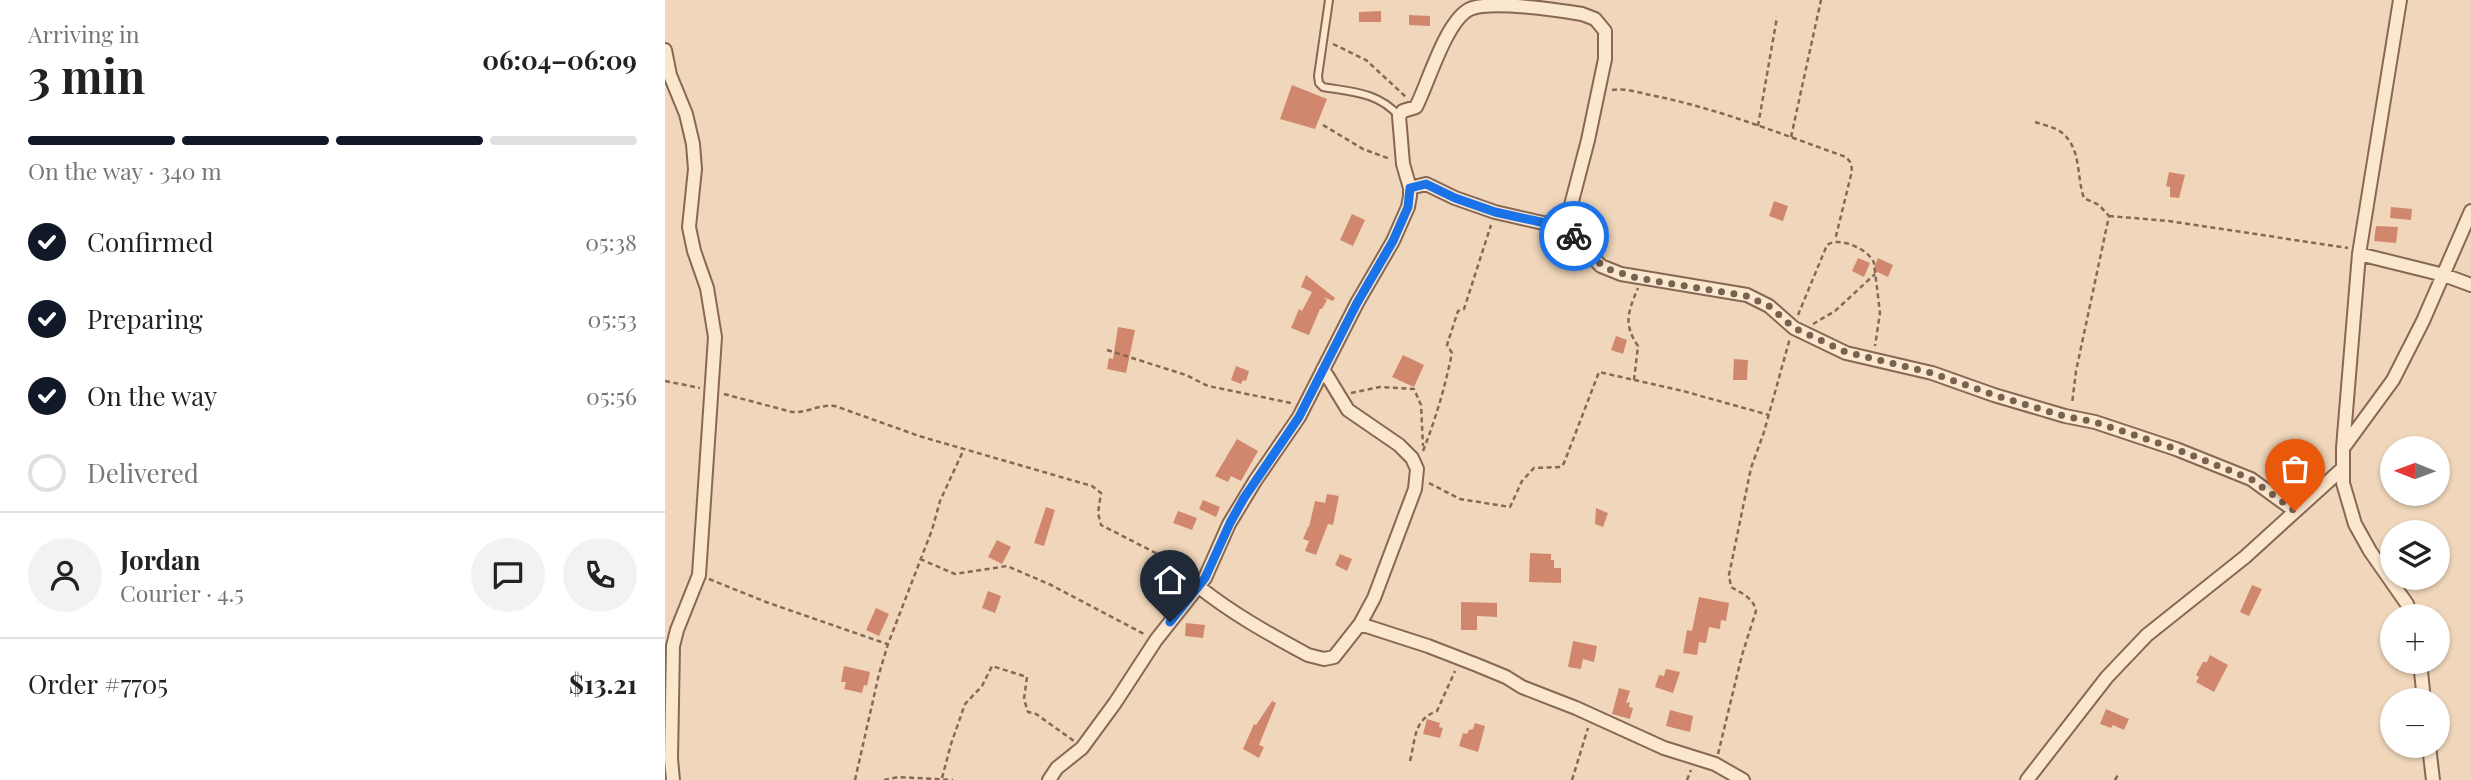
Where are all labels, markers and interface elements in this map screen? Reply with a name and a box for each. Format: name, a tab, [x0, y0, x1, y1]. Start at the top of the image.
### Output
text: Arriving in	[28, 18, 140, 49]
text: 06:04–06:09	[482, 42, 637, 77]
text: 3 min	[28, 44, 145, 106]
text: On the way · 340 m	[28, 155, 222, 186]
courier	[1539, 201, 1609, 271]
icon: bike	[1555, 217, 1593, 255]
icon: check	[28, 223, 66, 261]
text: Confirmed	[87, 224, 214, 259]
text: 05:38	[585, 226, 637, 257]
icon: check	[28, 300, 66, 338]
text: Preparing	[87, 301, 203, 336]
text: 05:53	[588, 303, 637, 334]
icon: check	[28, 377, 66, 415]
text: On the way	[87, 378, 217, 413]
text: 05:56	[586, 380, 637, 411]
north arrow	[2380, 436, 2450, 506]
map controls	[2380, 436, 2450, 758]
pin	[2265, 439, 2325, 511]
icon: bag	[2276, 450, 2314, 488]
text: Delivered	[87, 455, 199, 490]
button: layers	[2380, 520, 2450, 590]
button: person	[28, 538, 102, 612]
button: chat	[471, 538, 545, 612]
button: phone	[563, 538, 637, 612]
text: Jordan	[120, 542, 200, 577]
pin	[1140, 550, 1200, 622]
icon: home	[1151, 561, 1189, 599]
text: Courier · 4.5	[120, 577, 244, 608]
button: +	[2380, 604, 2450, 674]
text: Order #7705	[28, 666, 168, 701]
text: $13.21	[569, 666, 637, 701]
button: −	[2380, 688, 2450, 758]

